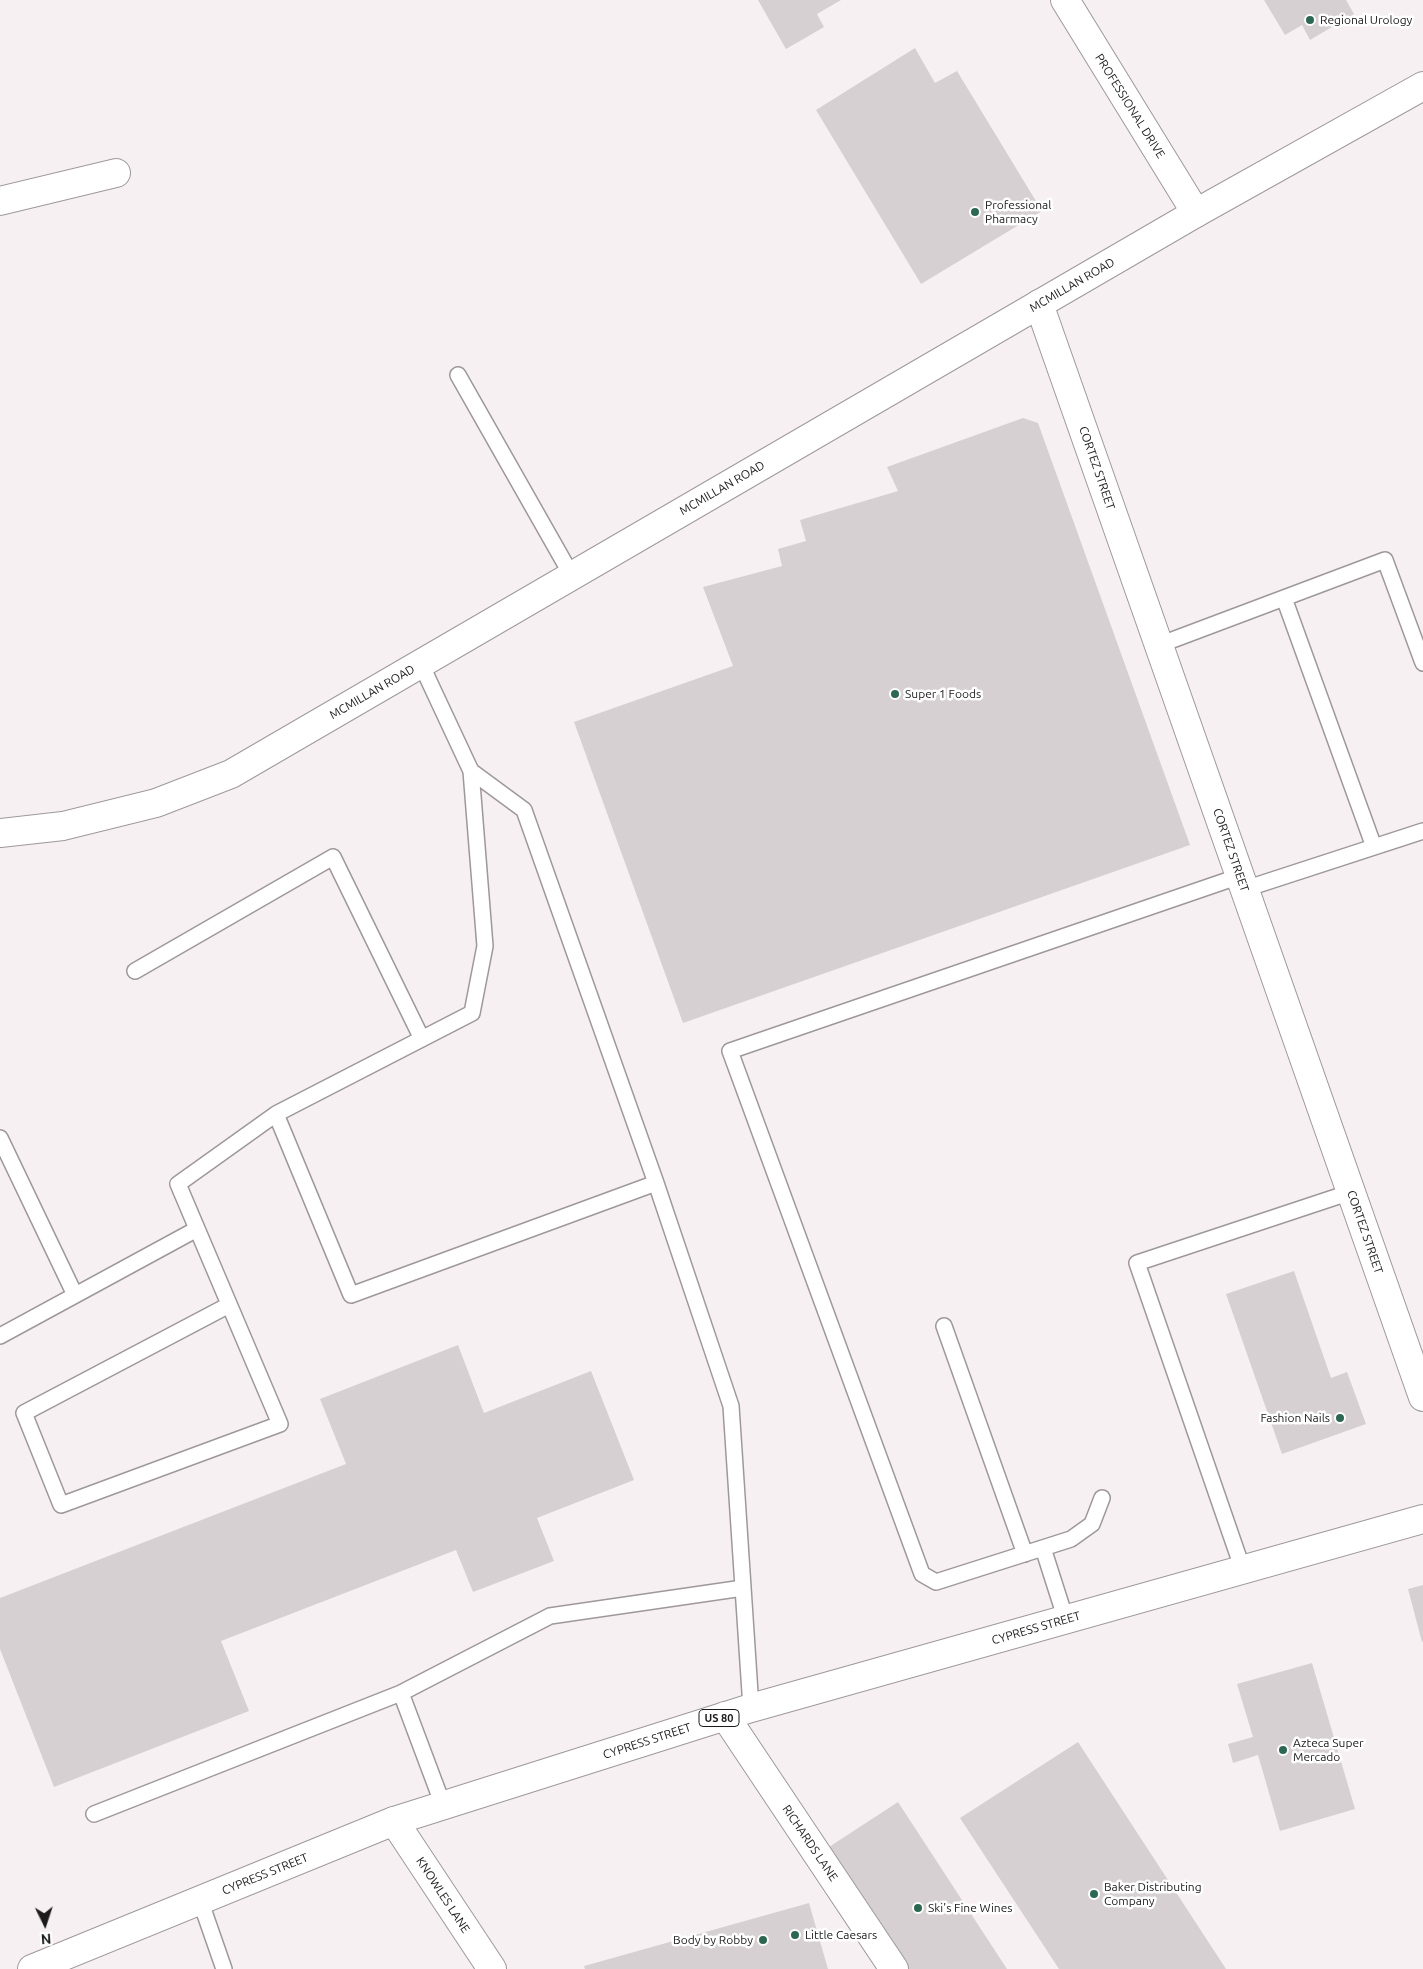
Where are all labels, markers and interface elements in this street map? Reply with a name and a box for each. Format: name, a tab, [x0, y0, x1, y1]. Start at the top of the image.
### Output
place label: Regional Urology	[1320, 13, 1412, 27]
marker: Regional Urology	[1304, 14, 1316, 26]
street label: PROFESSIONAL DRIVE	[1092, 51, 1168, 161]
place label: Professional Pharmacy	[985, 198, 1051, 226]
marker: Professional Pharmacy	[969, 206, 981, 218]
street label: MCMILLAN ROAD	[1027, 255, 1117, 315]
street label: CORTEZ STREET	[1076, 424, 1118, 512]
street label: MCMILLAN ROAD	[677, 458, 767, 518]
street label: MCMILLAN ROAD	[327, 662, 417, 722]
place label: Super 1 Foods	[905, 687, 981, 701]
marker: Super 1 Foods	[889, 688, 901, 700]
street label: CORTEZ STREET	[1210, 806, 1252, 894]
street label: CORTEZ STREET	[1344, 1188, 1386, 1276]
place label: Fashion Nails	[1260, 1411, 1330, 1425]
marker: Fashion Nails	[1334, 1412, 1346, 1424]
street label: CYPRESS STREET	[990, 1608, 1082, 1648]
road number: US 80	[699, 1710, 739, 1726]
street label: CYPRESS STREET	[601, 1720, 693, 1762]
place label: Azteca Super Mercado	[1293, 1736, 1364, 1764]
marker: Azteca Super Mercado	[1277, 1744, 1289, 1756]
street label: RICHARDS LANE	[779, 1802, 841, 1884]
street label: CYPRESS STREET	[220, 1850, 310, 1898]
street label: KNOWLES LANE	[413, 1854, 473, 1936]
place label: Baker Distributing Company	[1104, 1880, 1202, 1908]
marker: Baker Distributing Company	[1088, 1888, 1100, 1900]
north arrow	[20, 1899, 70, 1949]
place label: Ski's Fine Wines	[928, 1901, 1013, 1915]
marker: Ski's Fine Wines	[912, 1902, 924, 1914]
place label: Little Caesars	[805, 1928, 877, 1942]
marker: Little Caesars	[789, 1929, 801, 1941]
text: N	[40, 1931, 52, 1947]
place label: Body by Robby	[673, 1933, 753, 1947]
marker: Body by Robby	[757, 1934, 769, 1946]

